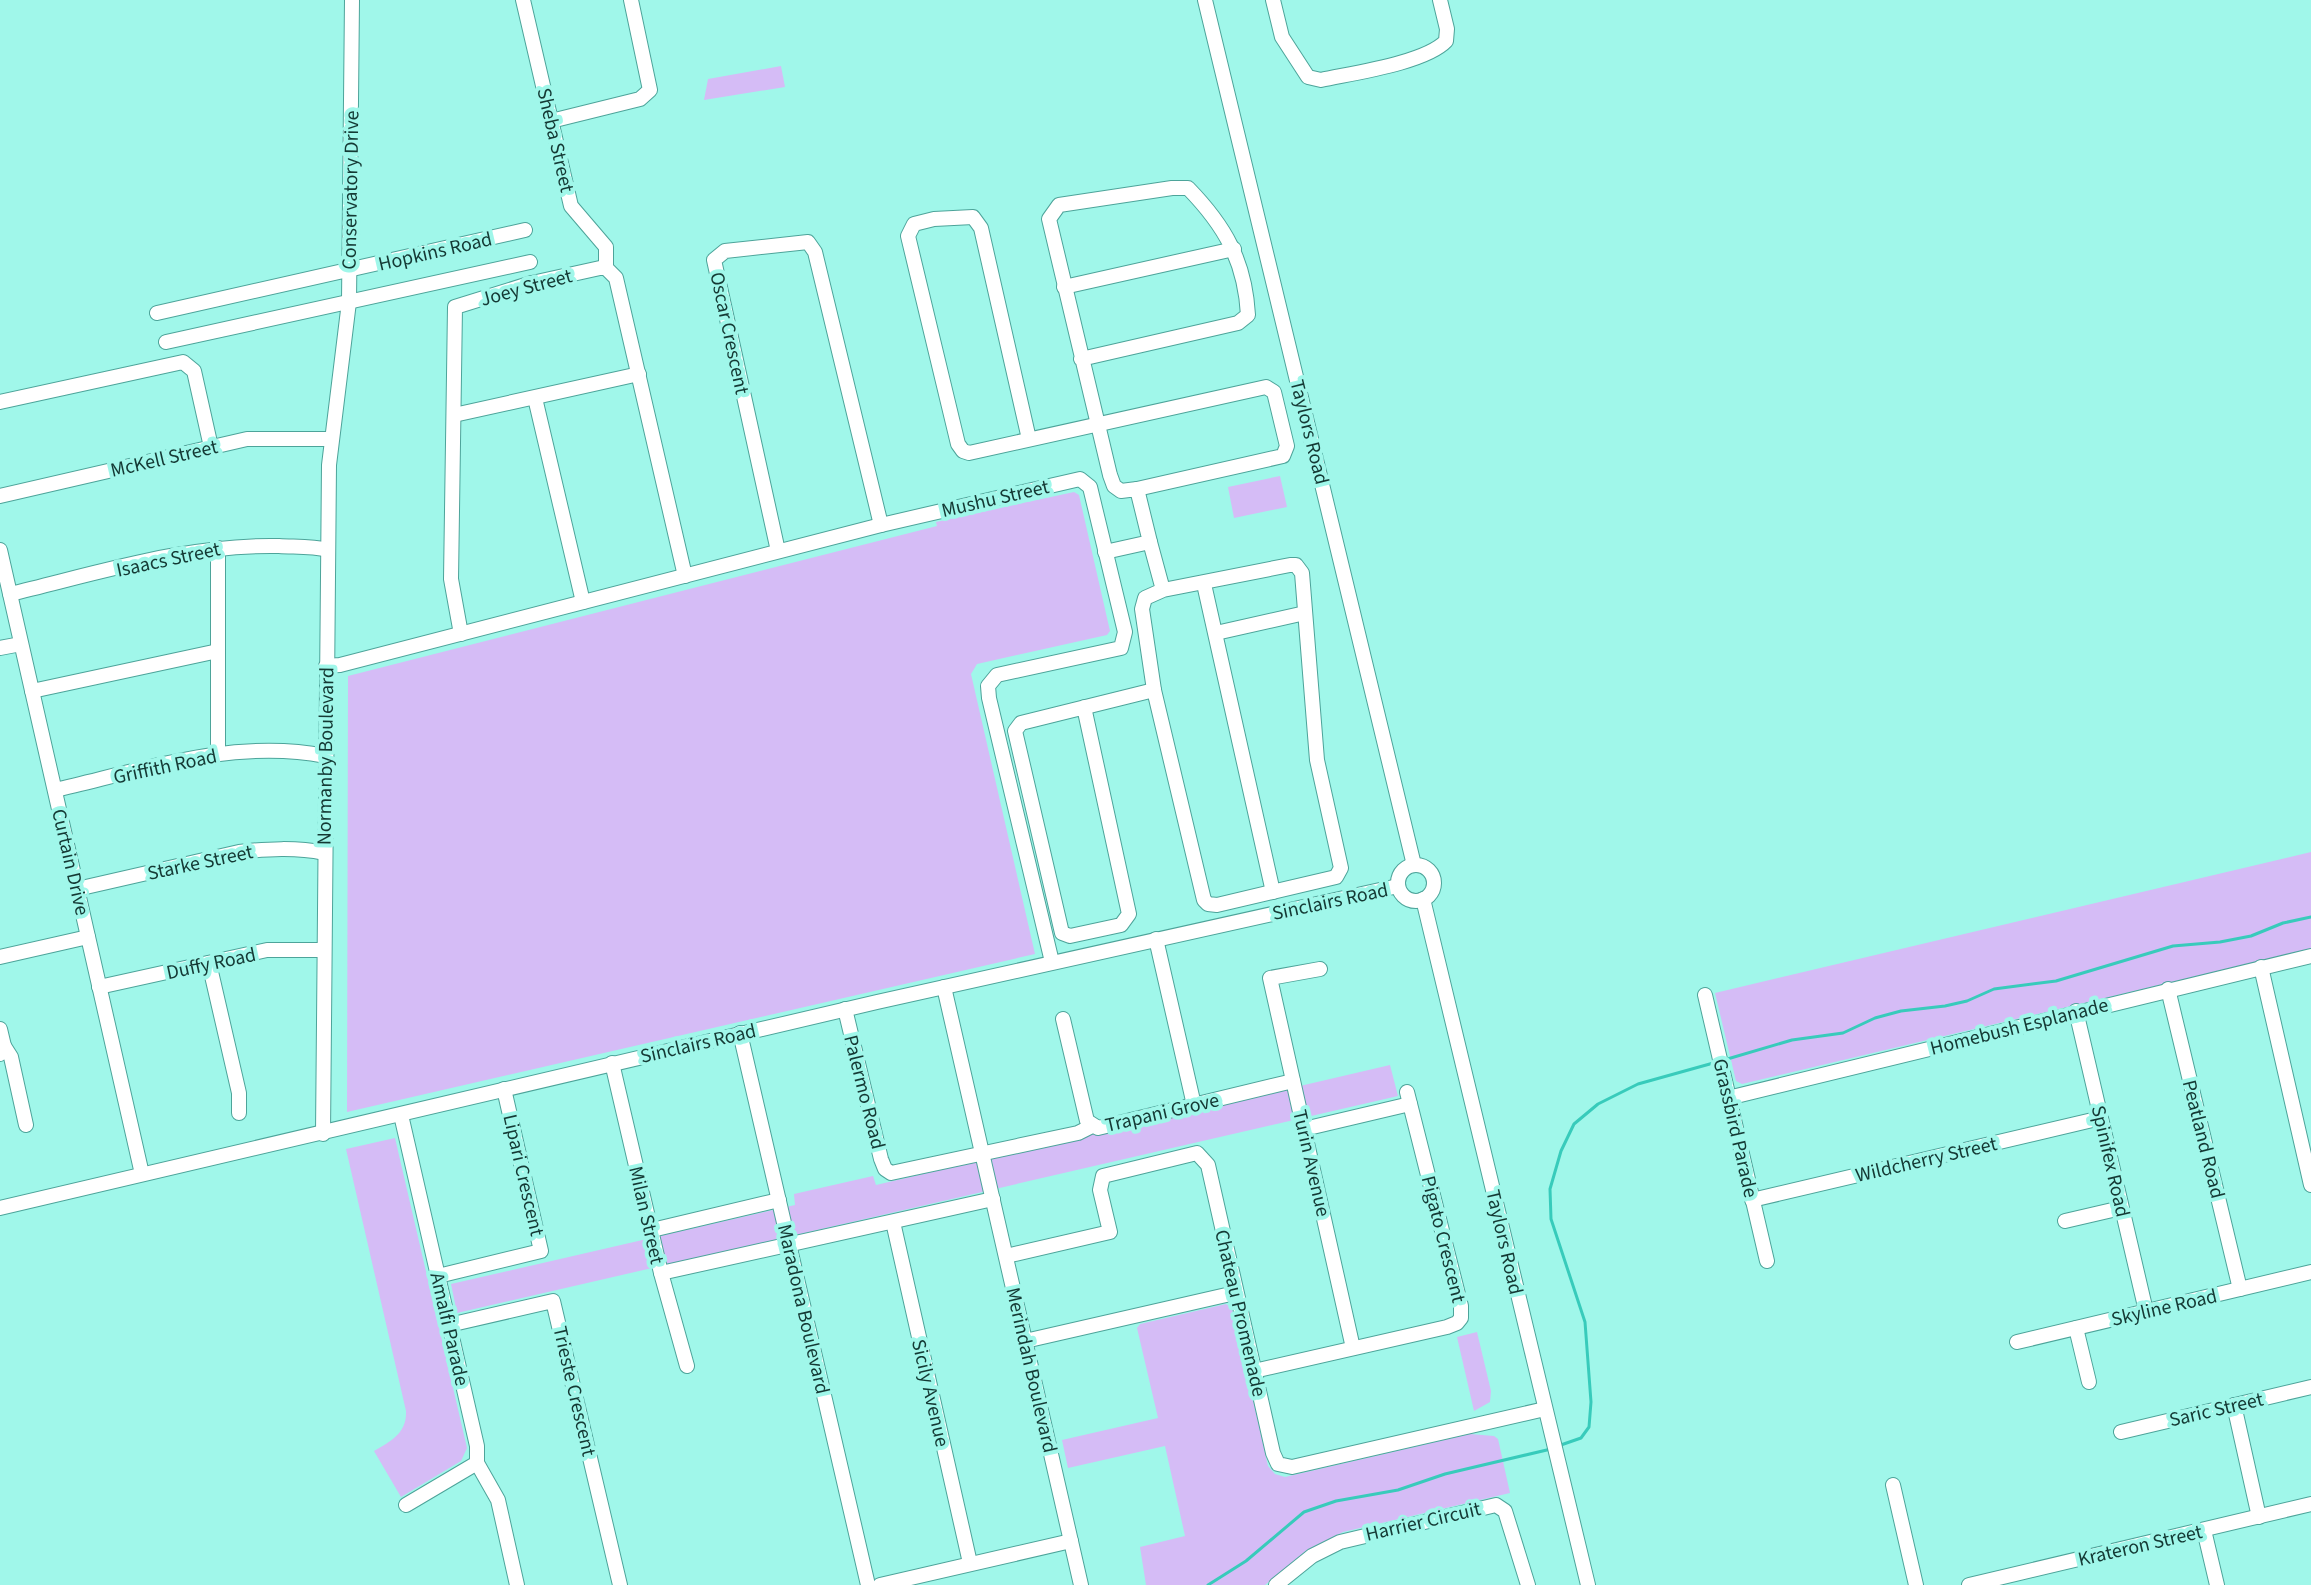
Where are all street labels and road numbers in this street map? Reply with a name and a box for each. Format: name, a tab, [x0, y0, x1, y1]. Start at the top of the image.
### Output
street label: Sheba Street	[529, 85, 581, 195]
street label: Conservatory Drive	[336, 110, 366, 270]
street label: Hopkins Road	[376, 225, 495, 279]
street label: Joey Street	[477, 262, 575, 314]
street label: Oscar Crescent	[702, 269, 756, 397]
street label: Taylors Road	[1283, 377, 1336, 487]
street label: McKell Street	[108, 433, 221, 485]
street label: Mushu Street	[939, 473, 1052, 525]
street label: Isaacs Street	[114, 535, 223, 585]
street label: Normanby Boulevard	[310, 667, 342, 845]
street label: Griffith Road	[111, 742, 220, 792]
street label: Curtain Drive	[44, 806, 96, 918]
street label: Starke Street	[145, 838, 256, 888]
street label: Sinclairs Road	[1270, 876, 1391, 928]
street label: Duffy Road	[164, 941, 259, 987]
street label: Homebush Esplanade	[1927, 991, 2111, 1063]
street label: Sinclairs Road	[638, 1017, 759, 1071]
street label: Palermo Road	[836, 1032, 892, 1152]
street label: Grassbird Parade	[1705, 1056, 1765, 1200]
street label: Peatland Road	[2175, 1077, 2231, 1201]
street label: Trapani Grove	[1102, 1086, 1222, 1140]
street label: Spinifex Road	[2084, 1103, 2136, 1220]
street label: Turin Avenue	[1285, 1107, 1337, 1220]
street label: Lipari Crescent	[495, 1112, 551, 1239]
street label: Wildcherry Street	[1853, 1130, 2000, 1190]
street label: Milan Street	[621, 1164, 671, 1267]
street label: Pigato Crescent	[1414, 1173, 1472, 1306]
street label: Taylors Road	[1478, 1187, 1530, 1297]
street label: Maradona Boulevard	[770, 1222, 836, 1397]
street label: Chateau Promenade	[1207, 1227, 1273, 1400]
street label: Amalfi Parade	[422, 1270, 476, 1389]
street label: Skyline Road	[2109, 1282, 2220, 1334]
street label: Merindah Boulevard	[998, 1285, 1064, 1456]
street label: Trieste Crescent	[545, 1323, 603, 1459]
street label: Sicily Avenue	[904, 1337, 956, 1450]
street label: Saric Street	[2166, 1386, 2266, 1434]
street label: Harrier Circuit	[1363, 1495, 1484, 1549]
street label: Krateron Street	[2075, 1518, 2205, 1574]

